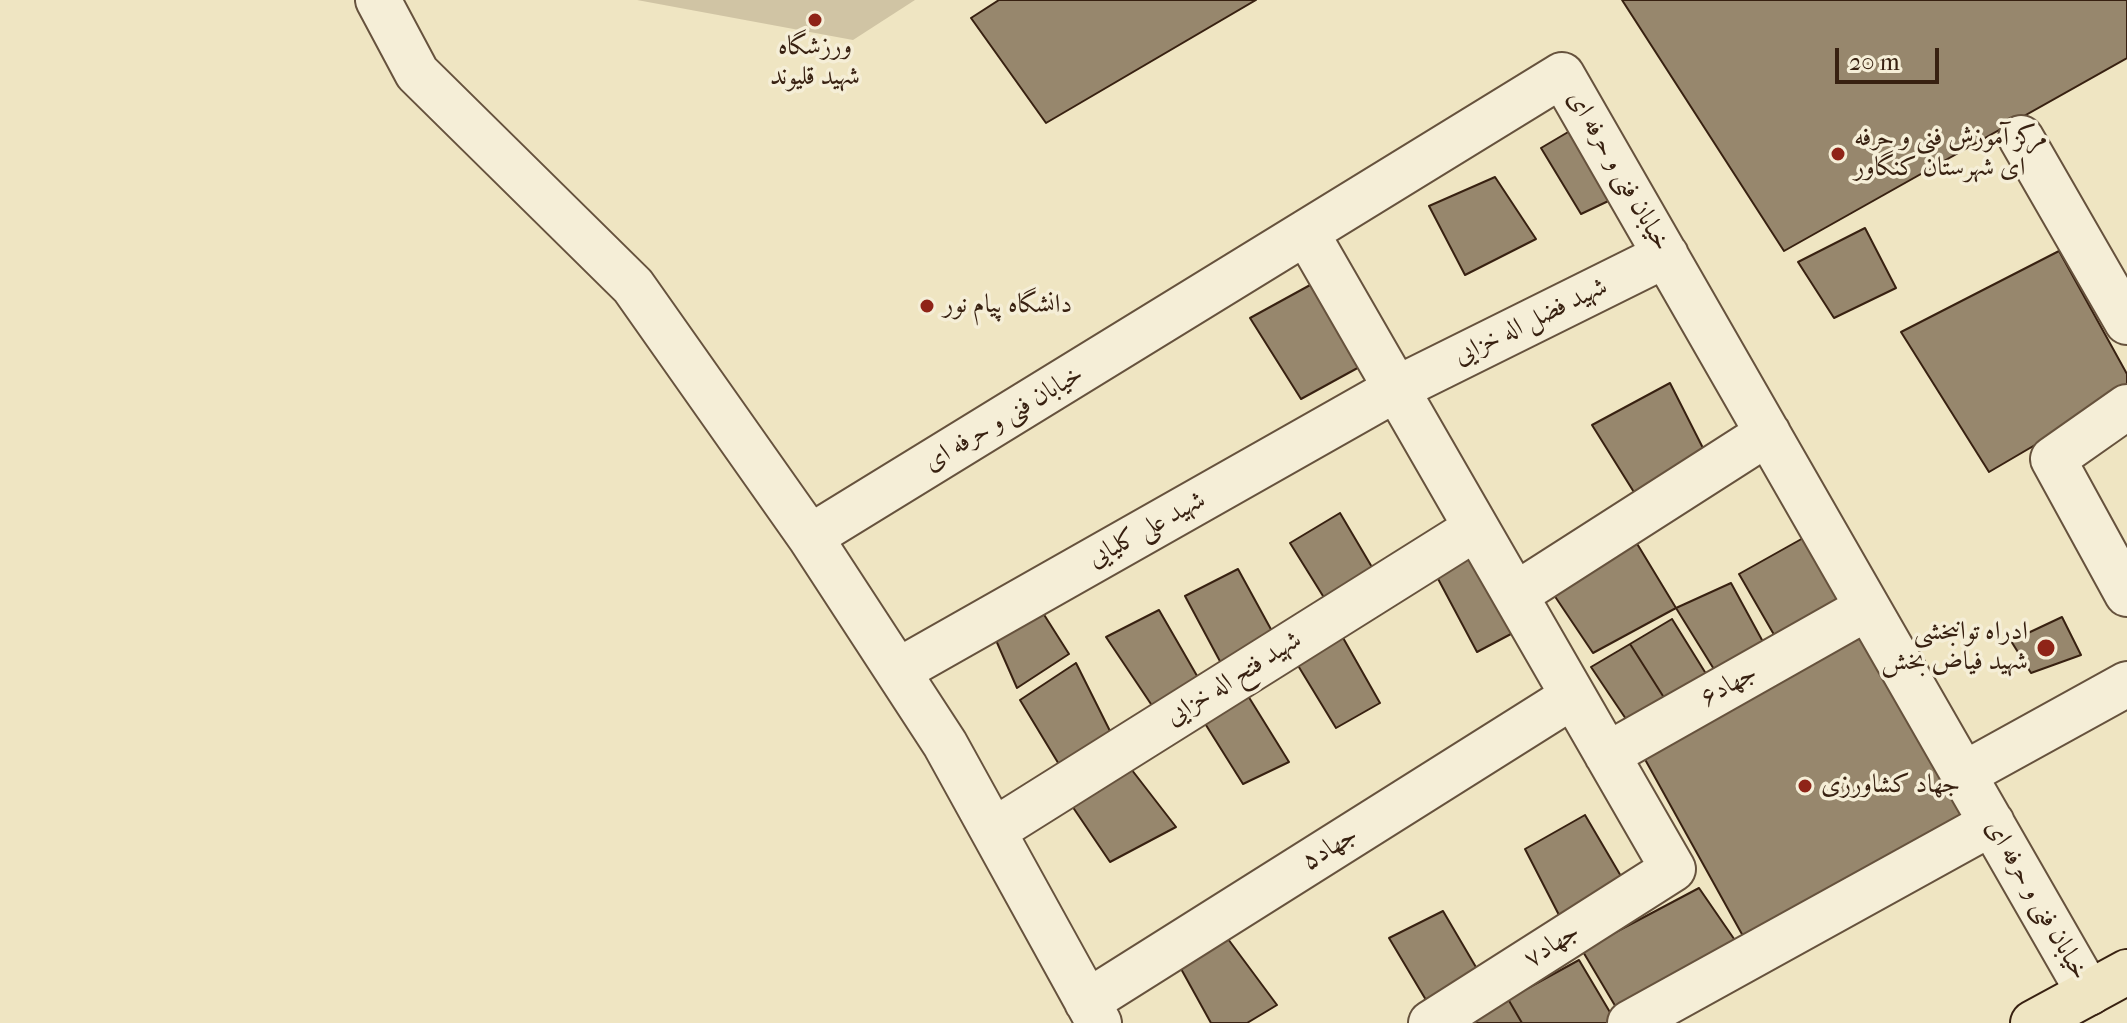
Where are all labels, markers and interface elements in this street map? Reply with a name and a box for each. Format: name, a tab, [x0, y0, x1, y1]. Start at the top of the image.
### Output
marker: ورزشگاه شهید قلیوند	[806, 11, 824, 29]
place label: ورزشگاه شهید قلیوند	[770, 32, 860, 94]
scale bar	[1839, 32, 1943, 82]
text: 20 m	[1849, 48, 1900, 76]
street label: خیابان فنی و حرفه ای	[1559, 85, 1677, 257]
place label: مرکز آموزش فنی و حرفه ای شهرستان کنگاور	[1854, 123, 2048, 184]
marker: مرکز آموزش فنی و حرفه ای شهرستان کنگاور	[1829, 145, 1847, 163]
street label: شهید فضل اله خزایی	[1449, 271, 1613, 373]
place label: دانشگاه پیام نور	[943, 290, 1072, 322]
marker: دانشگاه پیام نور	[918, 297, 936, 315]
street label: خیابان فنی و حرفه ای	[919, 359, 1089, 479]
street label: شهید علی کلیایی	[1083, 485, 1211, 575]
place label: ادراه توانبخشی شهید فیاض بخش	[1881, 617, 2028, 678]
street label: شهید فتح اله خزایی	[1160, 625, 1308, 733]
marker: ادراه توانبخشی شهید فیاض بخش	[2035, 637, 2057, 659]
street label: جهاد۶	[1695, 658, 1763, 714]
place label: جهاد کشاورزی	[1821, 770, 1960, 802]
marker: جهاد کشاورزی	[1796, 777, 1814, 795]
street label: خیابان فنی و حرفه ای	[1977, 814, 2095, 986]
street label: جهاد۵	[1296, 820, 1364, 878]
street label: جهاد۷	[1518, 917, 1586, 975]

